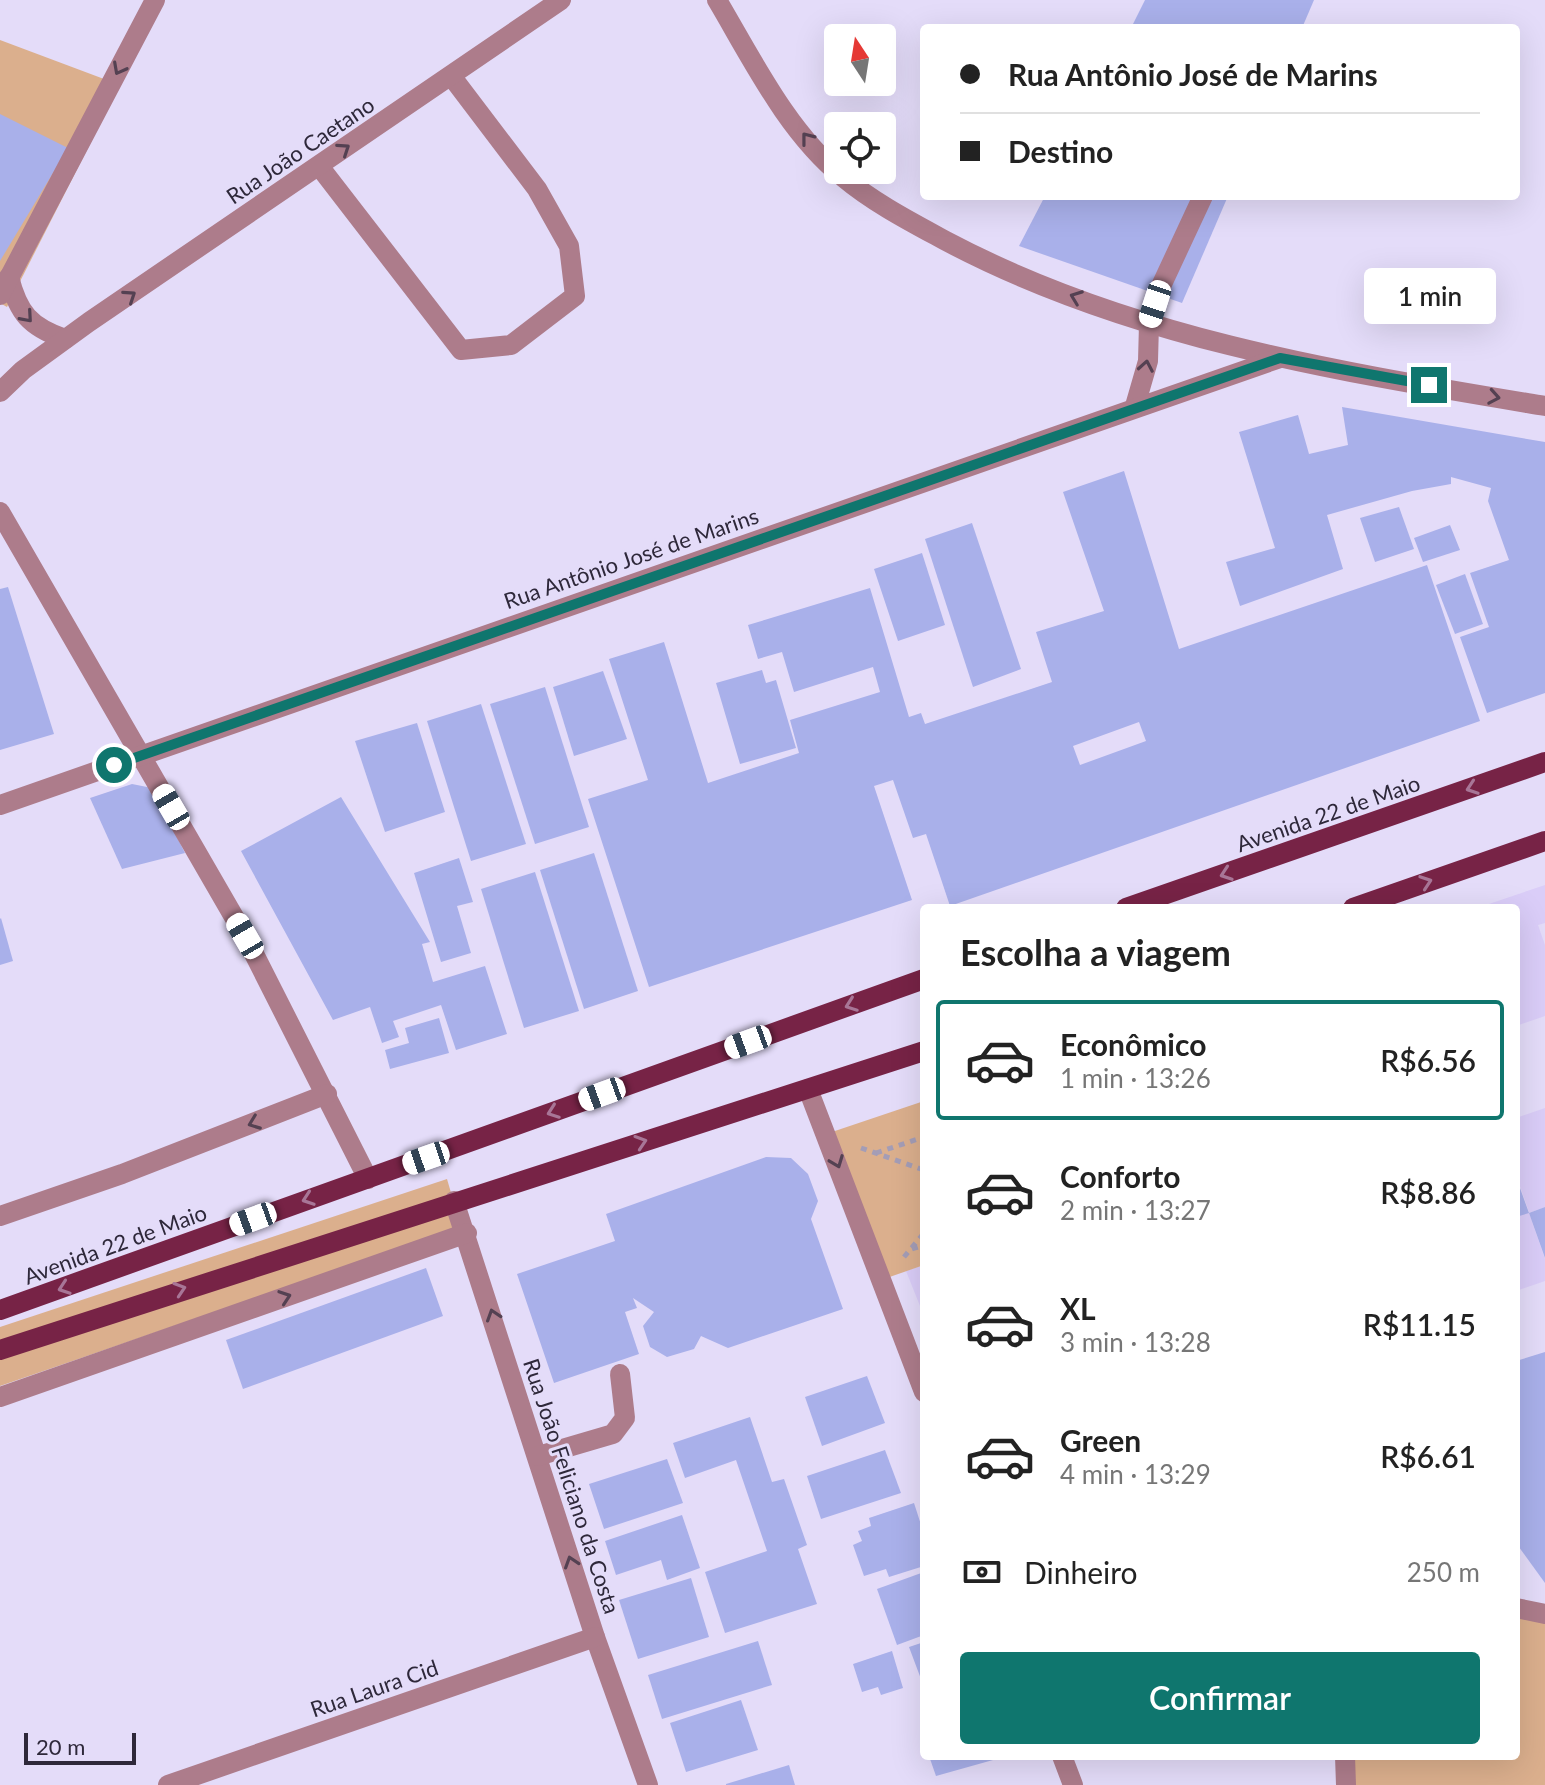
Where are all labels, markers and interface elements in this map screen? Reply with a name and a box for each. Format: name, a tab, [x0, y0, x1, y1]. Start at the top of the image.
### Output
north arrow	[824, 24, 896, 96]
map controls	[824, 24, 896, 184]
text: Rua Antônio José de Marins	[1008, 56, 1378, 92]
one-way arrow	[114, 61, 129, 76]
street label: Rua João Caetano	[221, 91, 379, 209]
button: locate	[824, 112, 896, 184]
one-way arrow	[802, 133, 817, 147]
text: Destino	[1008, 133, 1113, 169]
one-way arrow	[336, 144, 350, 159]
callout: 1 min	[1363, 269, 1495, 325]
car	[1136, 277, 1174, 331]
text: 1 min	[1398, 280, 1462, 312]
one-way arrow	[1069, 290, 1083, 307]
one-way arrow	[121, 291, 135, 306]
one-way arrow	[17, 308, 32, 323]
one-way arrow	[1137, 359, 1154, 373]
route end	[1411, 367, 1447, 403]
one-way arrow	[1487, 387, 1501, 404]
street label: Rua Antônio José de Marins	[500, 502, 762, 614]
route start	[96, 747, 132, 783]
street label: Avenida 22 de Maio	[1233, 769, 1423, 857]
one-way arrow	[1465, 779, 1479, 795]
car	[149, 780, 193, 834]
one-way arrow	[1220, 864, 1234, 880]
one-way arrow	[1419, 876, 1433, 892]
car	[223, 909, 267, 963]
text: Escolha a viagem	[960, 930, 1231, 974]
one-way arrow	[844, 995, 858, 1012]
car	[721, 1023, 775, 1061]
icon: car	[964, 1024, 1036, 1096]
text: Econômico	[1060, 1026, 1206, 1062]
text: R$6.56	[1380, 1042, 1476, 1078]
text: 1 min · 13:26	[1060, 1062, 1211, 1094]
car	[575, 1075, 629, 1113]
one-way arrow	[547, 1102, 561, 1119]
one-way arrow	[248, 1113, 262, 1130]
one-way arrow	[634, 1135, 648, 1151]
car	[399, 1139, 453, 1177]
one-way arrow	[827, 1154, 844, 1168]
icon: car	[964, 1156, 1036, 1228]
text: Conforto	[1060, 1158, 1180, 1194]
text: R$8.86	[1380, 1174, 1476, 1210]
one-way arrow	[302, 1190, 316, 1206]
text: 2 min · 13:27	[1060, 1194, 1211, 1226]
street label: Avenida 22 de Maio	[20, 1198, 210, 1290]
car	[226, 1200, 280, 1238]
one-way arrow	[58, 1278, 72, 1294]
one-way arrow	[173, 1282, 186, 1298]
icon: car	[964, 1288, 1036, 1360]
one-way arrow	[277, 1290, 291, 1306]
text: XL	[1060, 1290, 1096, 1326]
text: R$11.15	[1363, 1306, 1476, 1342]
one-way arrow	[486, 1308, 502, 1322]
text: 3 min · 13:28	[1060, 1326, 1211, 1358]
street label: Rua João Feliciano da Costa	[518, 1355, 626, 1617]
icon: car	[964, 1420, 1036, 1492]
text: Green	[1060, 1422, 1141, 1458]
text: R$6.61	[1380, 1438, 1476, 1474]
text: 4 min · 13:29	[1060, 1458, 1211, 1490]
icon: cash	[960, 1550, 1004, 1594]
text: Dinheiro	[1024, 1554, 1138, 1590]
one-way arrow	[565, 1556, 581, 1570]
text: 250 m	[1407, 1556, 1480, 1588]
button: Confirmar	[960, 1652, 1480, 1744]
street label: Rua Laura Cid	[307, 1654, 441, 1722]
scale bar	[24, 1729, 136, 1765]
text: 20 m	[36, 1733, 85, 1760]

